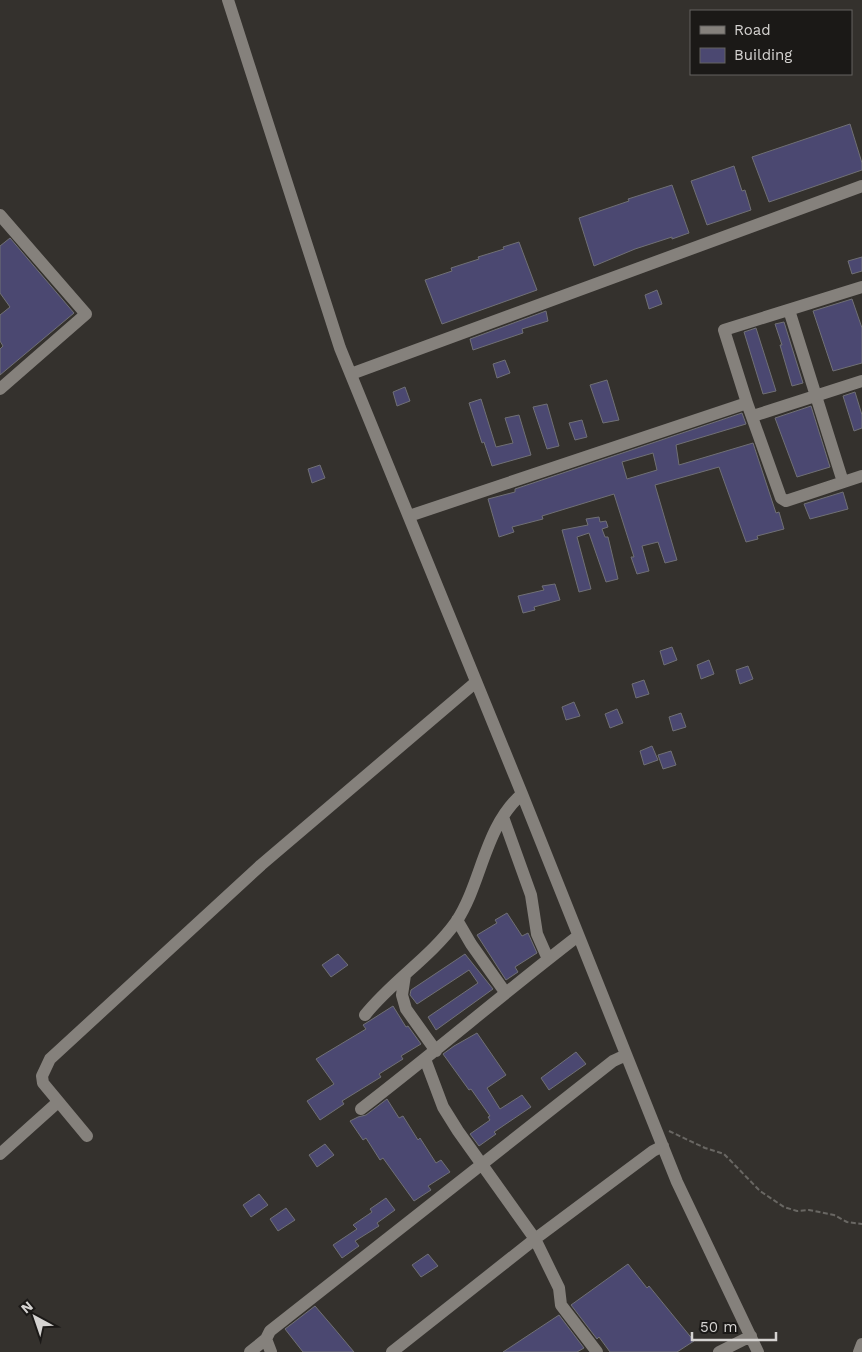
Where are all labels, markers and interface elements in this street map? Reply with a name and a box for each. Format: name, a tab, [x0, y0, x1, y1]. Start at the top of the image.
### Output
legend	[690, 10, 852, 75]
text: Road	[734, 21, 771, 39]
text: Building	[734, 46, 792, 64]
north arrow	[10, 1292, 60, 1342]
text: N	[18, 1298, 36, 1317]
scale bar	[692, 1310, 776, 1342]
text: 50 m	[700, 1318, 737, 1336]

